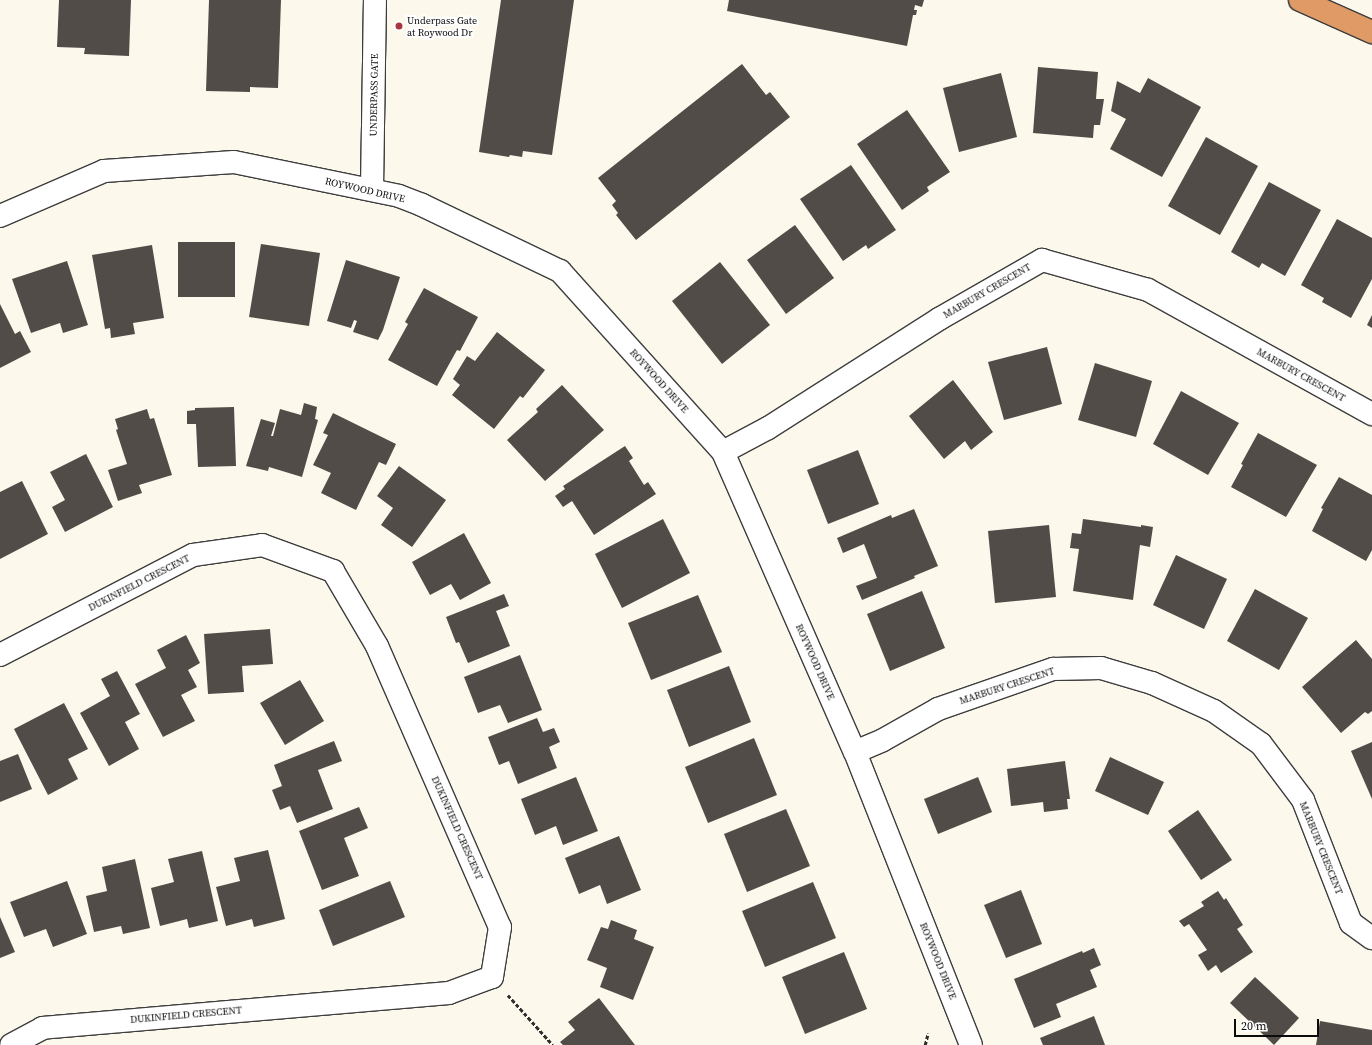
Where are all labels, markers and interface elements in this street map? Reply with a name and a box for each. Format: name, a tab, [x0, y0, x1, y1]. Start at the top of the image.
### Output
place label: Underpass Gate at Roywood Dr	[407, 14, 477, 38]
marker: Underpass Gate at Roywood Dr	[394, 21, 404, 31]
street label: UNDERPASS GATE	[367, 53, 381, 137]
street label: ROYWOOD DRIVE	[324, 175, 406, 205]
street label: MARBURY CRESCENT	[941, 261, 1033, 321]
street label: MARBURY CRESCENT	[1255, 346, 1347, 404]
street label: ROYWOOD DRIVE	[627, 347, 691, 415]
street label: DUKINFIELD CRESCENT	[86, 552, 192, 614]
street label: ROYWOOD DRIVE	[793, 622, 837, 702]
street label: MARBURY CRESCENT	[958, 665, 1056, 707]
street label: DUKINFIELD CRESCENT	[429, 774, 485, 882]
street label: MARBURY CRESCENT	[1297, 800, 1345, 896]
street label: ROYWOOD DRIVE	[917, 921, 959, 1001]
street label: DUKINFIELD CRESCENT	[130, 1004, 242, 1026]
scale bar	[1236, 1011, 1321, 1037]
text: 20 m	[1241, 1018, 1267, 1034]

